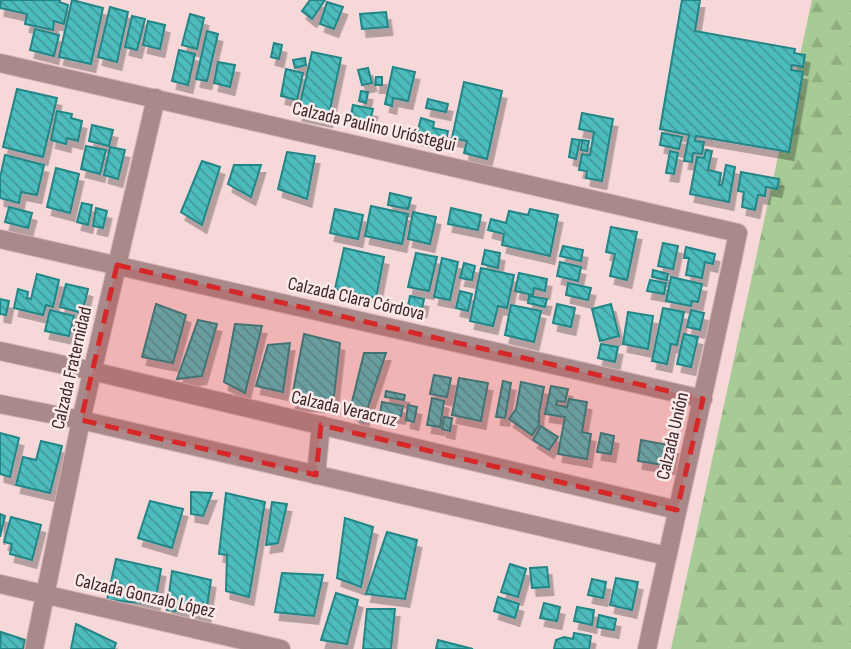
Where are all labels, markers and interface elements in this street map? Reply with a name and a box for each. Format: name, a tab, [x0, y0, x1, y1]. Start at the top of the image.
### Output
street label: Calzada Paulino Urióstegui	[290, 97, 458, 157]
street label: Calzada Clara Córdova	[285, 272, 427, 326]
street label: Calzada Fraternidad	[47, 304, 97, 432]
street label: Calzada Veracruz	[289, 386, 399, 432]
street label: Calzada Unión	[652, 390, 694, 482]
street label: Calzada Gonzalo López	[73, 569, 218, 623]

